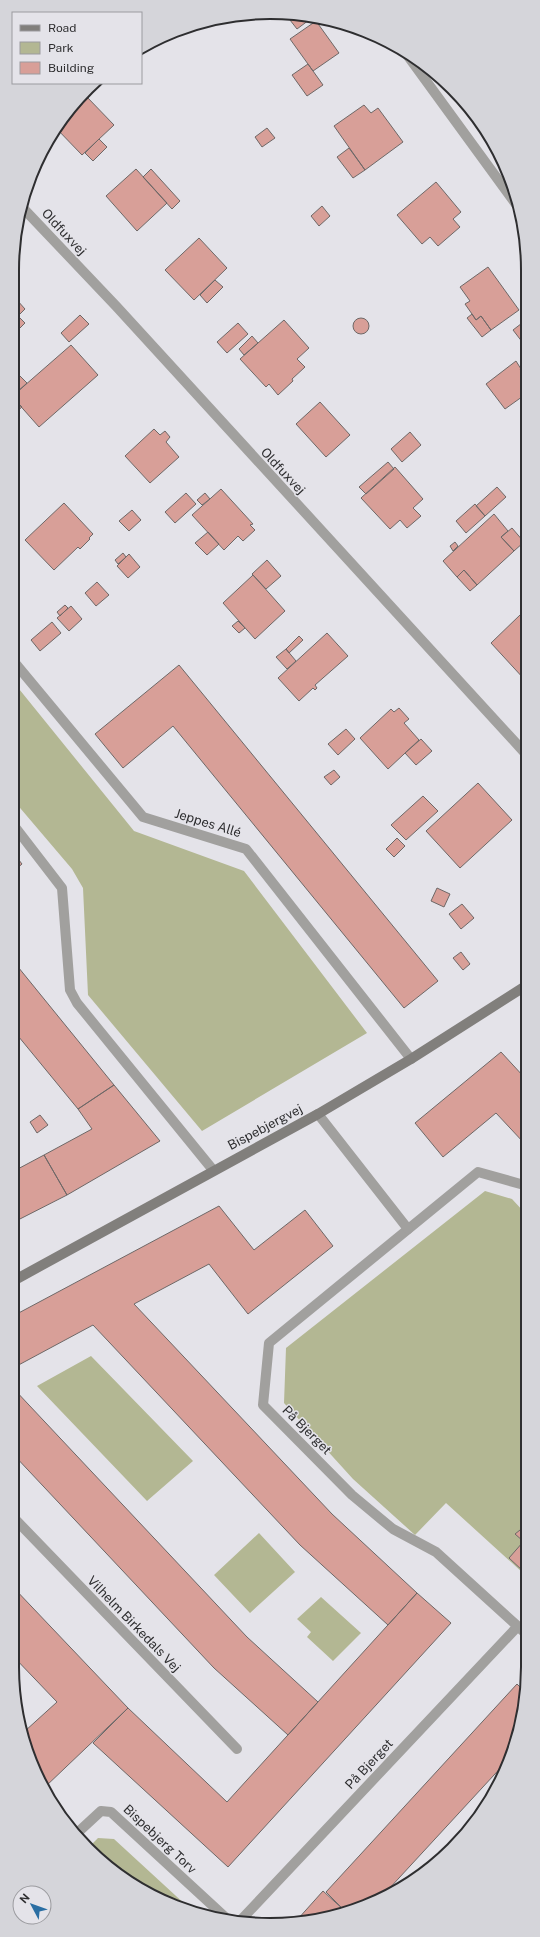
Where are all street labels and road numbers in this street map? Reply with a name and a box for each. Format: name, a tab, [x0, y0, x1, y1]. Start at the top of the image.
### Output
street label: Oldfuxvej	[39, 206, 89, 258]
street label: Oldfuxvej	[258, 445, 308, 497]
street label: Jeppes Allé	[173, 806, 243, 840]
street label: Bispebjergvej	[225, 1101, 305, 1153]
street label: På Bjerget	[279, 1402, 335, 1458]
street label: Vilhelm Birkedals Vej	[84, 1573, 184, 1675]
street label: På Bjerget	[342, 1736, 396, 1792]
street label: Bispebjerg Torv	[120, 1801, 200, 1877]

